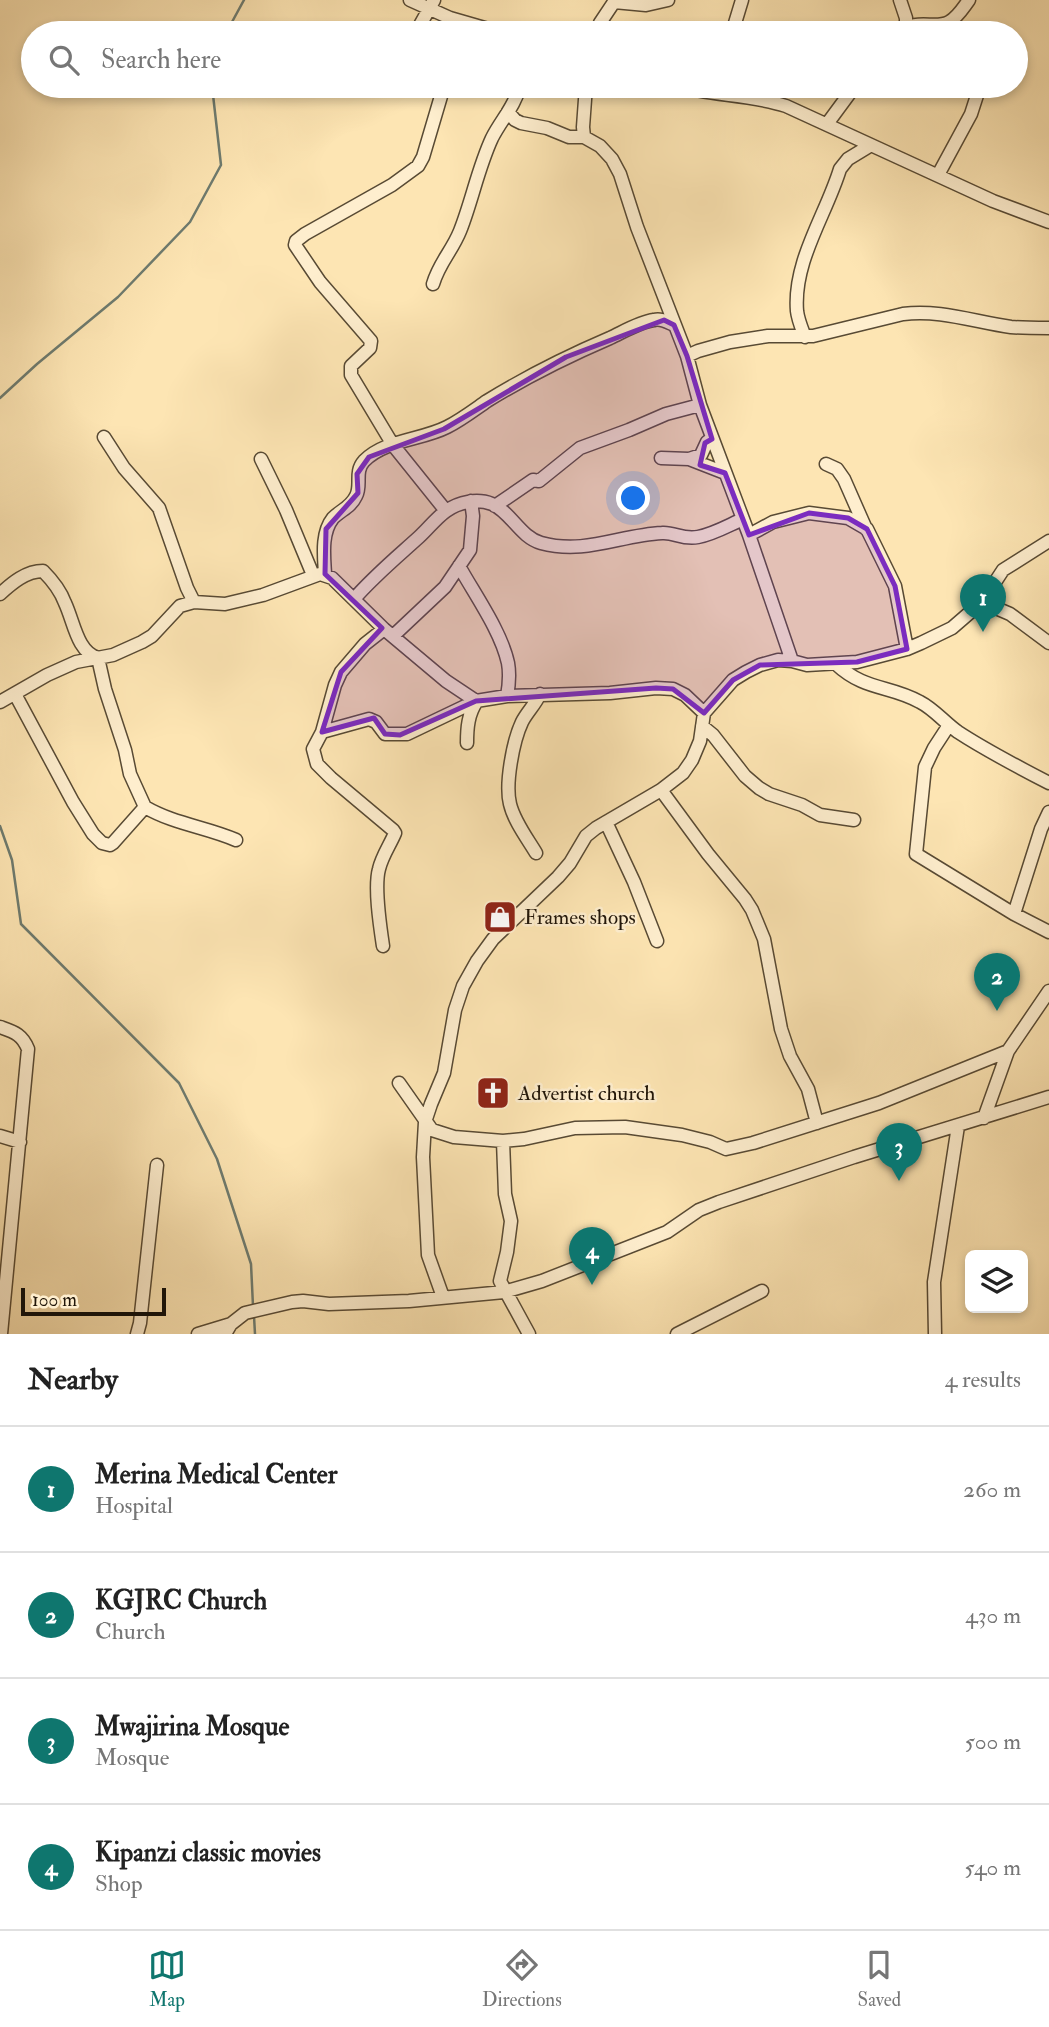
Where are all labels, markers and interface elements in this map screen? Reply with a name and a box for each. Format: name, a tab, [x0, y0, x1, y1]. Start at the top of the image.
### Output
search box	[21, 21, 1028, 98]
icon: search	[45, 41, 83, 79]
text: Search here	[101, 44, 221, 76]
your location	[616, 481, 650, 515]
pin: 1	[960, 574, 1006, 632]
shop icon: Frames shops	[481, 898, 519, 936]
place label: Frames shops	[524, 904, 636, 931]
pin: 2	[974, 953, 1020, 1011]
church icon: Advertist church	[474, 1074, 512, 1112]
place label: Advertist church	[517, 1080, 655, 1107]
pin: 3	[876, 1123, 922, 1181]
pin: 4	[569, 1227, 615, 1285]
map controls	[965, 1250, 1028, 1313]
button: layers	[965, 1250, 1028, 1313]
scale bar	[21, 1285, 166, 1317]
text: 100 m	[32, 1288, 77, 1312]
text: Nearby	[28, 1361, 118, 1398]
text: 4 results	[945, 1365, 1021, 1394]
text: Merina Medical Center	[95, 1459, 337, 1491]
text: 1	[47, 1475, 55, 1504]
text: 260 m	[963, 1475, 1021, 1504]
text: Hospital	[95, 1491, 173, 1520]
text: KGJRC Church	[95, 1585, 267, 1617]
text: 2	[45, 1601, 57, 1630]
text: 430 m	[965, 1601, 1021, 1630]
text: Church	[95, 1617, 165, 1646]
text: Mwajirina Mosque	[95, 1711, 289, 1743]
text: 3	[47, 1727, 55, 1756]
text: 500 m	[965, 1727, 1021, 1756]
text: Mosque	[95, 1743, 169, 1772]
text: Kipanzi classic movies	[95, 1837, 321, 1869]
text: 4	[45, 1853, 57, 1882]
text: 540 m	[965, 1853, 1021, 1882]
text: Shop	[95, 1869, 143, 1898]
tab: Map	[148, 1946, 186, 2012]
tab: Directions	[482, 1946, 562, 2012]
tab: Saved	[858, 1946, 901, 2012]

